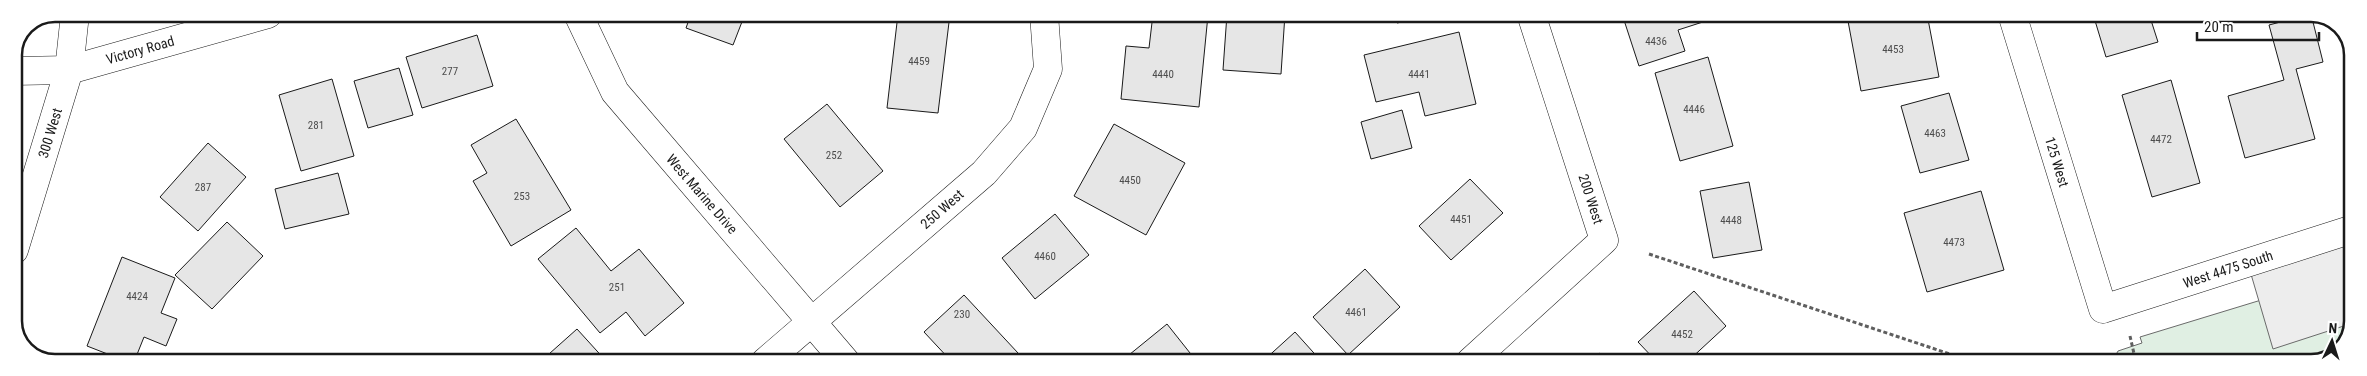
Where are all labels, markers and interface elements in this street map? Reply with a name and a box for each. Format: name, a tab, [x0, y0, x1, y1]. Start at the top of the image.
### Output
scale bar	[2197, 10, 2320, 42]
text: 20 m	[2204, 18, 2234, 36]
street label: Victory Road	[104, 33, 176, 67]
house number: 4436	[1645, 35, 1667, 48]
house number: 4453	[1882, 43, 1904, 56]
house number: 4459	[908, 55, 930, 68]
house number: 277	[442, 65, 458, 78]
house number: 4440	[1152, 68, 1174, 81]
house number: 4441	[1408, 68, 1430, 81]
house number: 4446	[1683, 103, 1705, 116]
street label: 300 West	[35, 106, 65, 160]
house number: 281	[308, 119, 324, 132]
house number: 4463	[1924, 127, 1946, 140]
house number: 4472	[2150, 133, 2172, 146]
street label: 125 West	[2042, 135, 2072, 189]
house number: 252	[826, 149, 842, 162]
street label: West Marine Drive	[663, 151, 741, 237]
street label: 200 West	[1575, 172, 1607, 226]
house number: 4450	[1119, 174, 1141, 187]
house number: 287	[195, 181, 211, 194]
street label: 250 West	[917, 186, 967, 232]
house number: 253	[514, 190, 530, 203]
house number: 4451	[1450, 213, 1472, 226]
house number: 4448	[1720, 214, 1742, 227]
house number: 4473	[1943, 236, 1965, 249]
street label: West 4475 South	[2181, 247, 2275, 291]
house number: 4460	[1034, 250, 1056, 263]
house number: 251	[609, 281, 625, 294]
house number: 4424	[126, 290, 148, 303]
house number: 4461	[1345, 306, 1367, 319]
house number: 230	[954, 308, 970, 321]
north arrow	[2307, 316, 2357, 366]
text: N	[2328, 320, 2338, 336]
house number: 4452	[1671, 328, 1693, 341]

